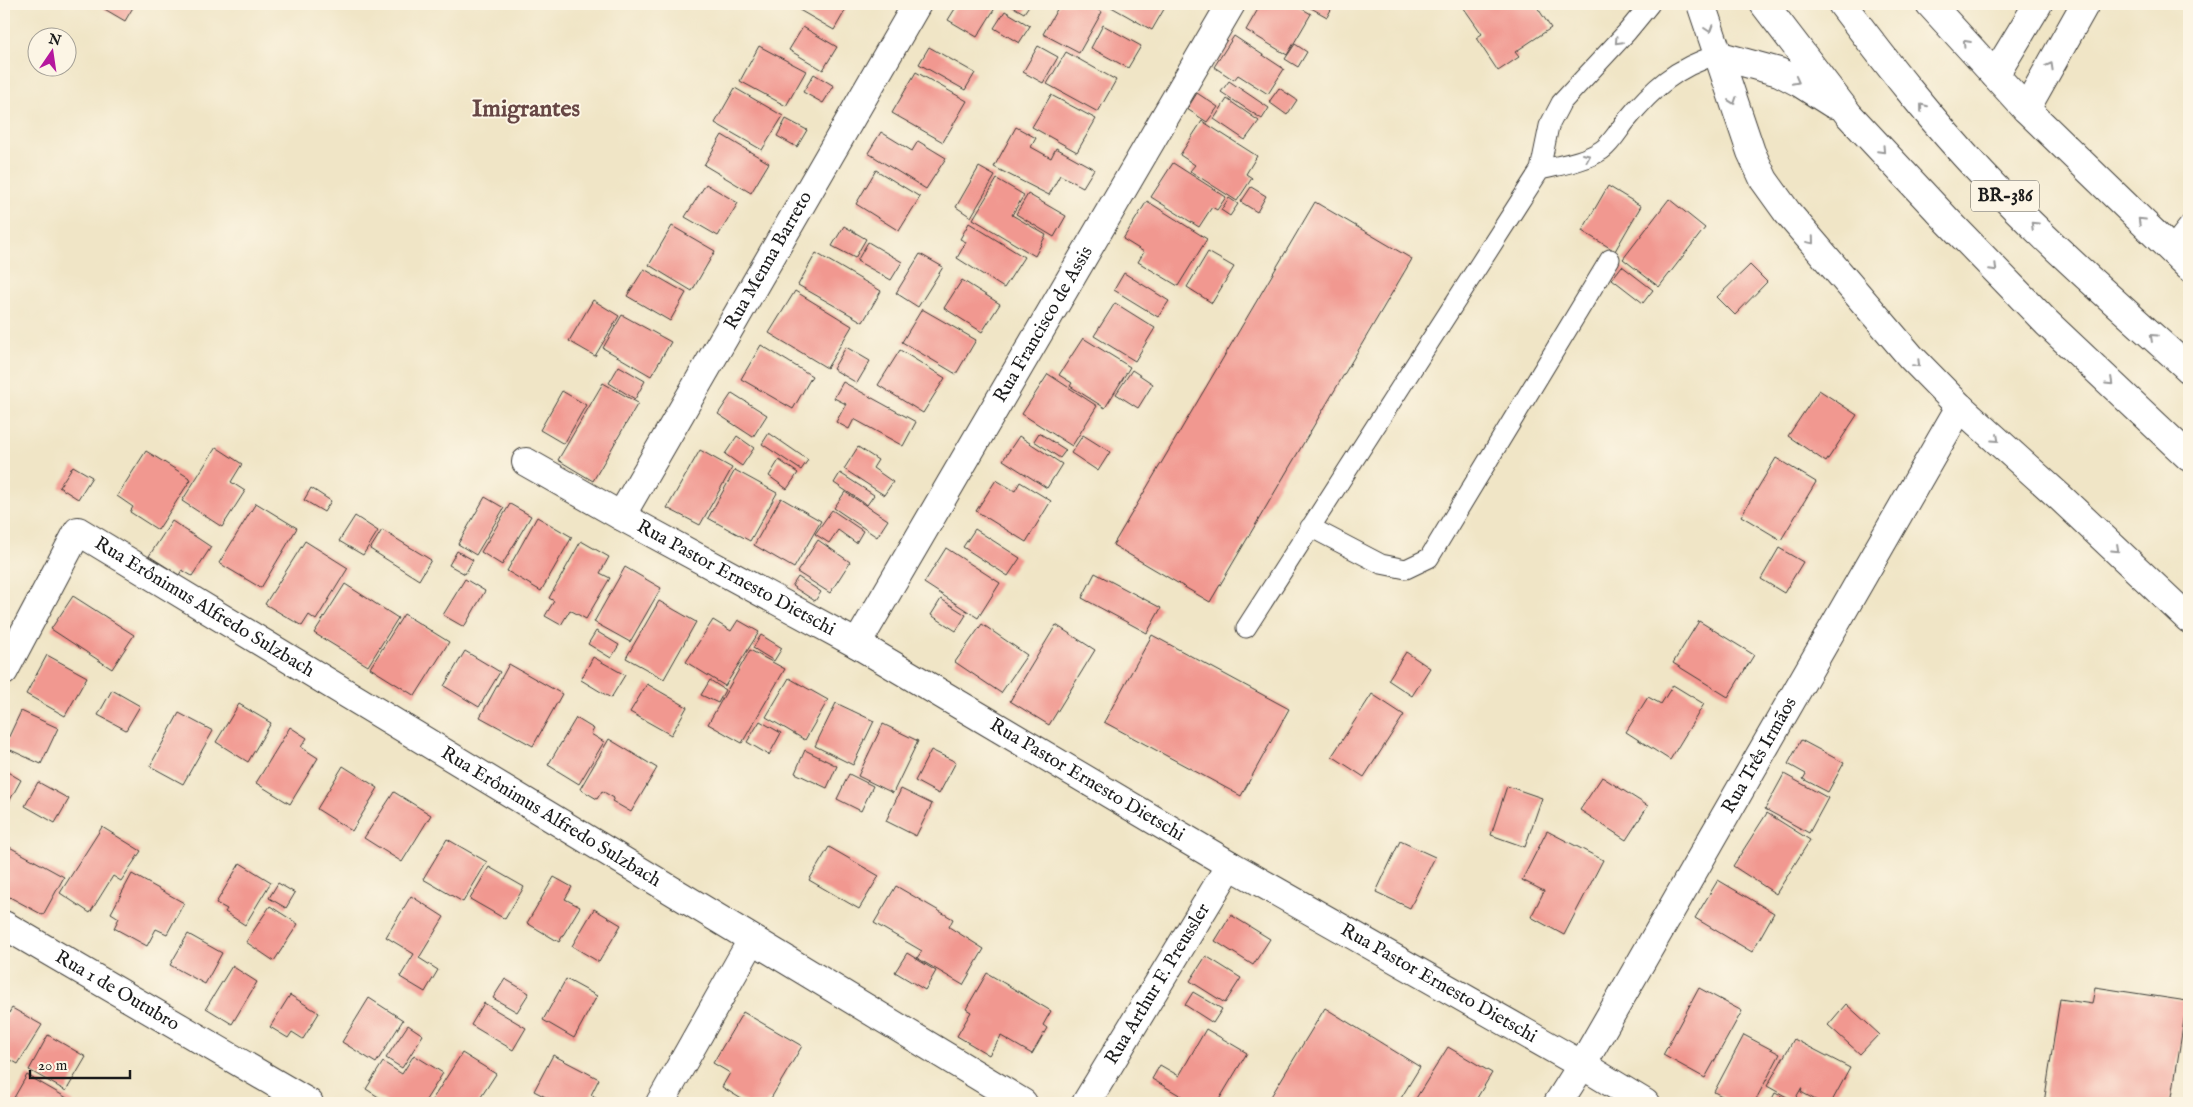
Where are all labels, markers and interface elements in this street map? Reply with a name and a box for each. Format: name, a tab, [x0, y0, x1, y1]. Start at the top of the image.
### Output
one-way arrow	[1703, 25, 1713, 33]
north arrow	[28, 28, 78, 78]
text: N	[46, 30, 63, 50]
one-way arrow	[1615, 35, 1624, 44]
one-way arrow	[1963, 40, 1972, 49]
one-way arrow	[2043, 63, 2053, 72]
one-way arrow	[1790, 75, 1799, 85]
district label: Imigrantes	[472, 94, 581, 125]
one-way arrow	[1727, 96, 1737, 104]
one-way arrow	[1921, 104, 1929, 113]
one-way arrow	[1876, 145, 1885, 154]
one-way arrow	[1582, 153, 1591, 163]
road number: BR-386	[1971, 180, 2039, 212]
street label: Rua Menna Barreto	[719, 187, 818, 334]
one-way arrow	[2138, 218, 2147, 227]
one-way arrow	[2031, 222, 2040, 231]
one-way arrow	[1805, 235, 1814, 244]
street label: Rua Francisco de Assis	[989, 242, 1099, 407]
one-way arrow	[1988, 262, 1997, 271]
one-way arrow	[2150, 333, 2159, 342]
one-way arrow	[1912, 358, 1921, 367]
one-way arrow	[2104, 376, 2113, 385]
one-way arrow	[1991, 433, 2000, 442]
street label: Rua Pastor Ernesto Dietschi	[632, 515, 839, 642]
street label: Rua Erônimus Alfredo Sulzbach	[90, 532, 319, 683]
one-way arrow	[2110, 543, 2119, 552]
street label: Rua Três Irmãos	[1717, 693, 1803, 818]
street label: Rua Pastor Ernesto Dietschi	[985, 713, 1189, 847]
street label: Rua Erônimus Alfredo Sulzbach	[436, 741, 665, 893]
street label: Rua Arthur F. Preussler	[1100, 899, 1216, 1069]
street label: Rua Pastor Ernesto Dietschi	[1336, 918, 1541, 1049]
street label: Rua 1 de Outubro	[51, 945, 184, 1037]
scale bar	[30, 1047, 130, 1079]
text: 20 m	[38, 1056, 68, 1075]

